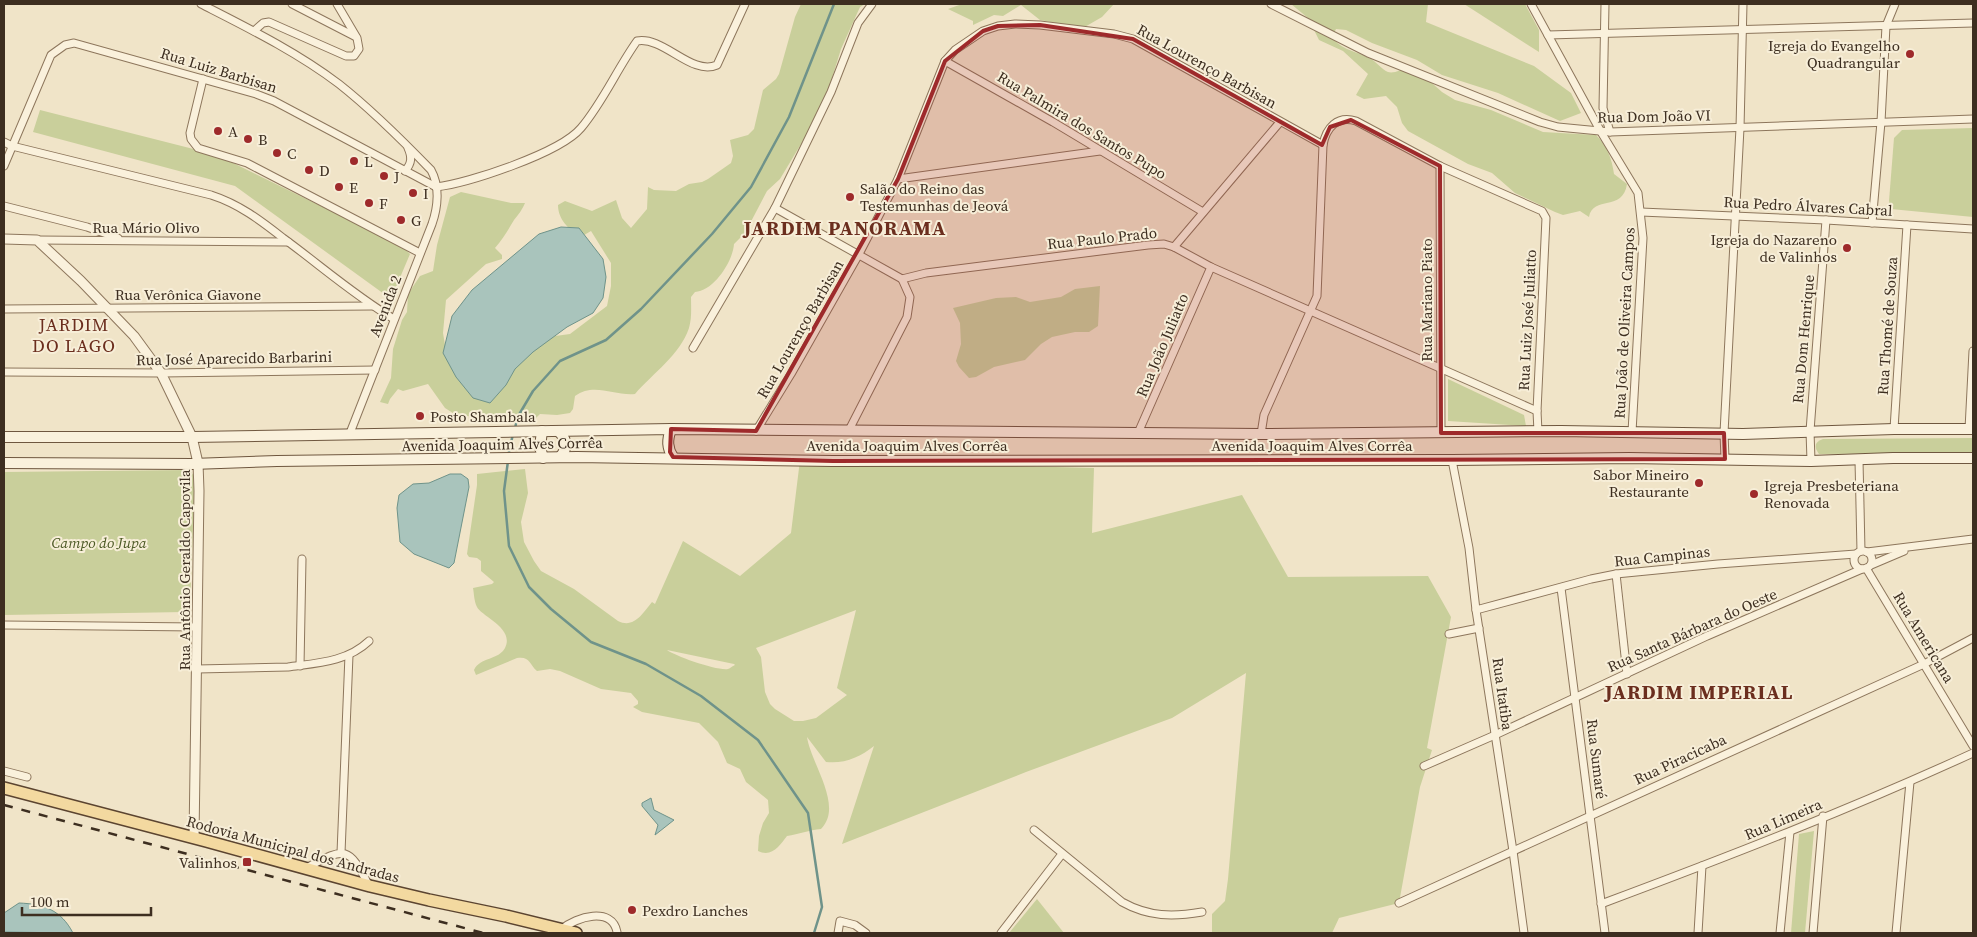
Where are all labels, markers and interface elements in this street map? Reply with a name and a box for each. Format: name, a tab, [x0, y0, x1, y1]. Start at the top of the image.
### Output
street label: Rua Lourenço Barbisan	[1133, 19, 1281, 113]
place label: Igreja do Evangelho Quadrangular	[1768, 35, 1901, 73]
street label: Rua Luiz Barbisan	[158, 42, 280, 98]
marker: Igreja do Evangelho Quadrangular	[1904, 48, 1916, 60]
street label: Rua Palmira dos Santos Pupo	[993, 66, 1171, 184]
street label: Rua Dom João VI	[1597, 105, 1711, 127]
place label: A	[228, 121, 238, 142]
marker: A	[212, 125, 224, 137]
place label: B	[258, 129, 267, 150]
marker: B	[242, 133, 254, 145]
place label: C	[287, 143, 296, 164]
marker: C	[271, 147, 283, 159]
place label: L	[364, 151, 373, 172]
marker: L	[348, 155, 360, 167]
place label: D	[319, 160, 330, 181]
marker: D	[303, 164, 315, 176]
place label: J	[393, 166, 400, 187]
marker: J	[378, 170, 390, 182]
place label: E	[349, 177, 358, 198]
place label: Salão do Reino das Testemunhas de Jeová	[860, 178, 1009, 216]
marker: E	[333, 181, 345, 193]
place label: I	[423, 183, 429, 204]
marker: I	[407, 187, 419, 199]
marker: Salão do Reino das Testemunhas de Jeová	[844, 191, 856, 203]
street label: Rua Pedro Álvares Cabral	[1723, 191, 1894, 221]
place label: F	[379, 193, 388, 214]
marker: F	[363, 197, 375, 209]
place label: G	[411, 210, 421, 231]
marker: G	[395, 214, 407, 226]
district label: JARDIM PANORAMA	[741, 214, 947, 242]
street label: Rua Mário Olivo	[92, 217, 200, 238]
street label: Rua Paulo Prado	[1046, 222, 1158, 254]
street label: Rua João de Oliveira Campos	[1608, 227, 1640, 419]
place label: Igreja do Nazareno de Valinhos	[1711, 229, 1837, 267]
street label: Rua Mariano Piato	[1416, 238, 1437, 362]
marker: Igreja do Nazareno de Valinhos	[1841, 242, 1853, 254]
street label: Rua Luiz José Juliatto	[1513, 249, 1541, 391]
street label: Rua Lourenço Barbisan	[752, 256, 848, 402]
street label: Rua Thomé de Souza	[1872, 256, 1902, 396]
street label: Avenida 2	[364, 272, 406, 340]
street label: Rua Dom Henrique	[1787, 273, 1819, 404]
street label: Rua Verônica Giavone	[115, 284, 262, 305]
street label: Rua João Juliatto	[1131, 290, 1193, 400]
district label: JARDIM DO LAGO	[32, 312, 116, 358]
street label: Rua José Aparecido Barbarini	[136, 346, 332, 370]
place label: Posto Shambala	[430, 406, 536, 427]
marker: Posto Shambala	[414, 410, 426, 422]
street label: Avenida Joaquim Alves Corrêa	[401, 432, 603, 456]
street label: Avenida Joaquim Alves Corrêa	[806, 435, 1008, 456]
street label: Avenida Joaquim Alves Corrêa	[1211, 435, 1413, 456]
place label: Sabor Mineiro Restaurante	[1593, 464, 1689, 502]
street label: Rua Antônio Geraldo Capovila	[174, 469, 195, 671]
place label: Igreja Presbeteriana Renovada	[1764, 475, 1899, 513]
marker: Sabor Mineiro Restaurante	[1693, 477, 1705, 489]
marker: Igreja Presbeteriana Renovada	[1748, 488, 1760, 500]
park label: Campo do Jupa	[51, 532, 147, 553]
street label: Rua Campinas	[1613, 541, 1711, 571]
street label: Rua Santa Bárbara do Oeste	[1604, 583, 1781, 677]
street label: Rua Americana	[1888, 587, 1960, 687]
street label: Rua Itatiba	[1488, 656, 1519, 732]
district label: JARDIM IMPERIAL	[1603, 678, 1793, 706]
street label: Rua Sumaré	[1582, 718, 1612, 801]
street label: Rua Piracicaba	[1630, 728, 1730, 790]
street label: Rua Limeira	[1741, 793, 1825, 845]
street label: Rodovia Municipal dos Andradas	[184, 810, 402, 888]
place label: Valinhos	[179, 852, 237, 873]
marker: Valinhos	[241, 856, 253, 868]
scale bar	[22, 884, 151, 916]
text: 100 m	[30, 891, 70, 912]
place label: Pexdro Lanches	[642, 900, 748, 921]
marker: Pexdro Lanches	[626, 904, 638, 916]

